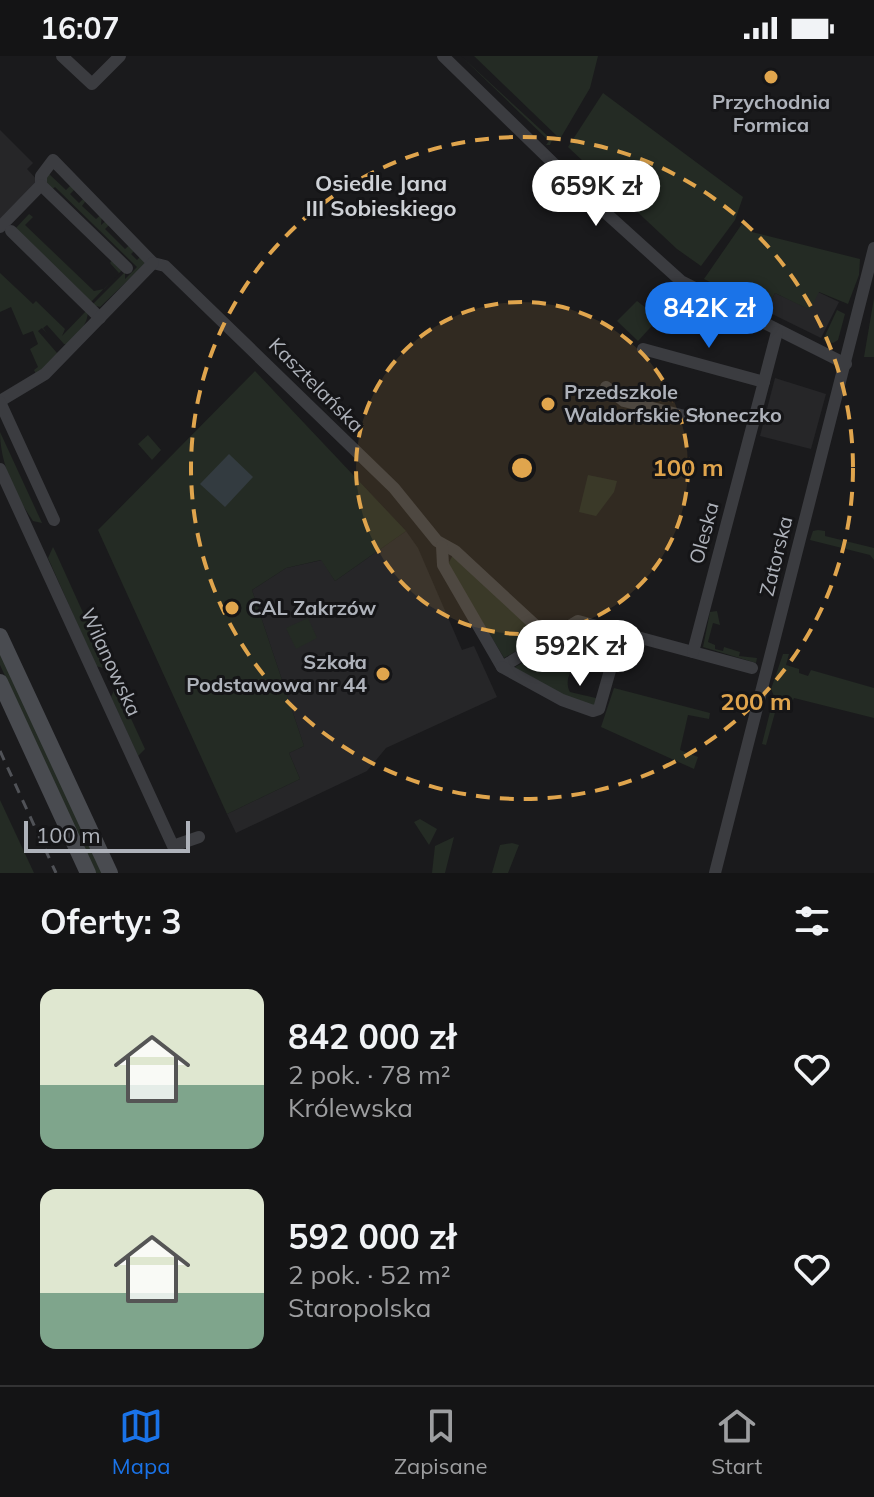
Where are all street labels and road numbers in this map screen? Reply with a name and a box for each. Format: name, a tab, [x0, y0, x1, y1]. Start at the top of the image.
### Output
street label: Kasztelańska	[264, 332, 369, 437]
street label: Oleska	[683, 499, 724, 567]
street label: Zatorska	[754, 513, 797, 598]
street label: Wilanowska	[76, 604, 147, 720]

